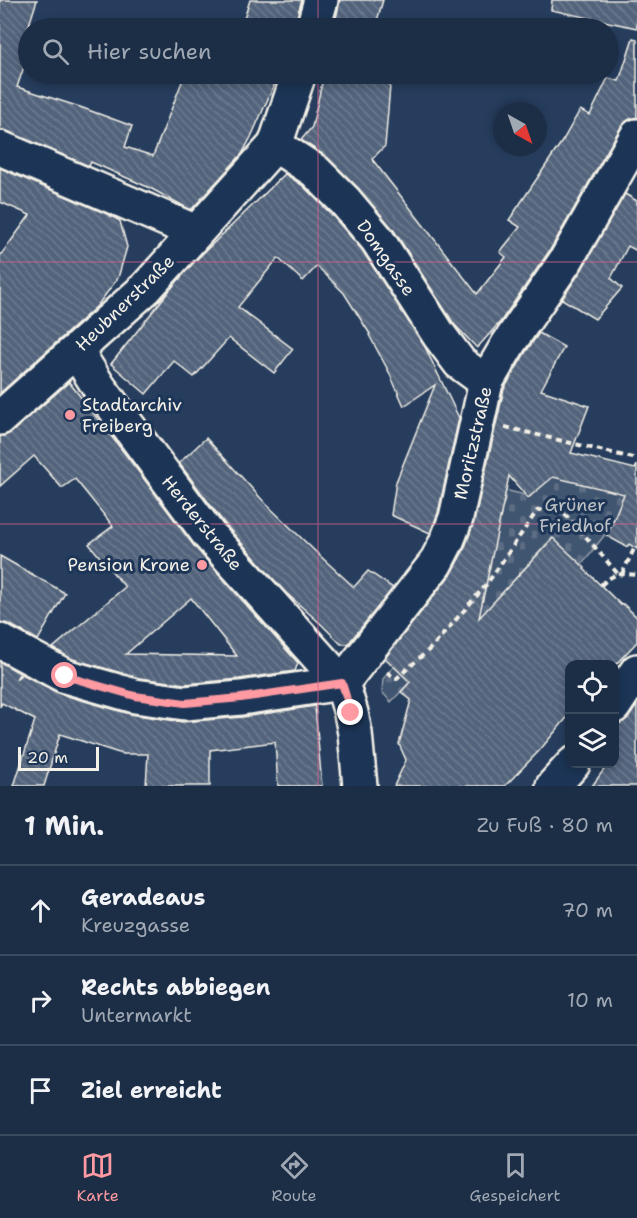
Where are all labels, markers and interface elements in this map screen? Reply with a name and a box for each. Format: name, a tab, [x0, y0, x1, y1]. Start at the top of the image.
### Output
search box	[18, 18, 619, 84]
icon: search	[39, 35, 72, 68]
text: Hier suchen	[87, 37, 212, 66]
north arrow	[493, 102, 547, 156]
street label: Domgasse	[351, 215, 421, 301]
street label: Heubnerstraße	[70, 250, 180, 356]
street label: Moritzstraße	[448, 384, 498, 502]
place label: Stadtarchiv Freiberg	[82, 393, 182, 438]
marker: Stadtarchiv Freiberg	[63, 408, 77, 422]
street label: Herderstraße	[156, 470, 248, 576]
park label: Grüner Friedhof	[539, 493, 611, 538]
place label: Pension Krone	[67, 553, 190, 577]
marker: Pension Krone	[195, 558, 209, 572]
map controls	[565, 660, 619, 768]
button: locate	[565, 660, 619, 714]
route start	[51, 662, 77, 688]
route end	[337, 699, 363, 725]
button: layers	[565, 714, 619, 768]
scale bar	[18, 744, 99, 772]
text: 20 m	[27, 747, 68, 768]
text: 1 Min.	[24, 808, 104, 843]
text: Zu Fuß · 80 m	[477, 812, 613, 838]
text: Geradeaus	[81, 883, 205, 912]
icon: ahead	[24, 894, 57, 927]
text: 70 m	[561, 897, 613, 923]
text: Kreuzgasse	[81, 912, 190, 938]
text: Rechts abbiegen	[81, 973, 270, 1002]
icon: right	[24, 984, 57, 1017]
text: 10 m	[567, 987, 613, 1013]
text: Untermarkt	[81, 1002, 192, 1028]
icon: arrive	[24, 1074, 57, 1107]
text: Ziel erreicht	[81, 1076, 222, 1105]
tab: Karte	[76, 1149, 119, 1206]
tab: Route	[272, 1149, 317, 1206]
tab: Gespeichert	[469, 1149, 561, 1206]

